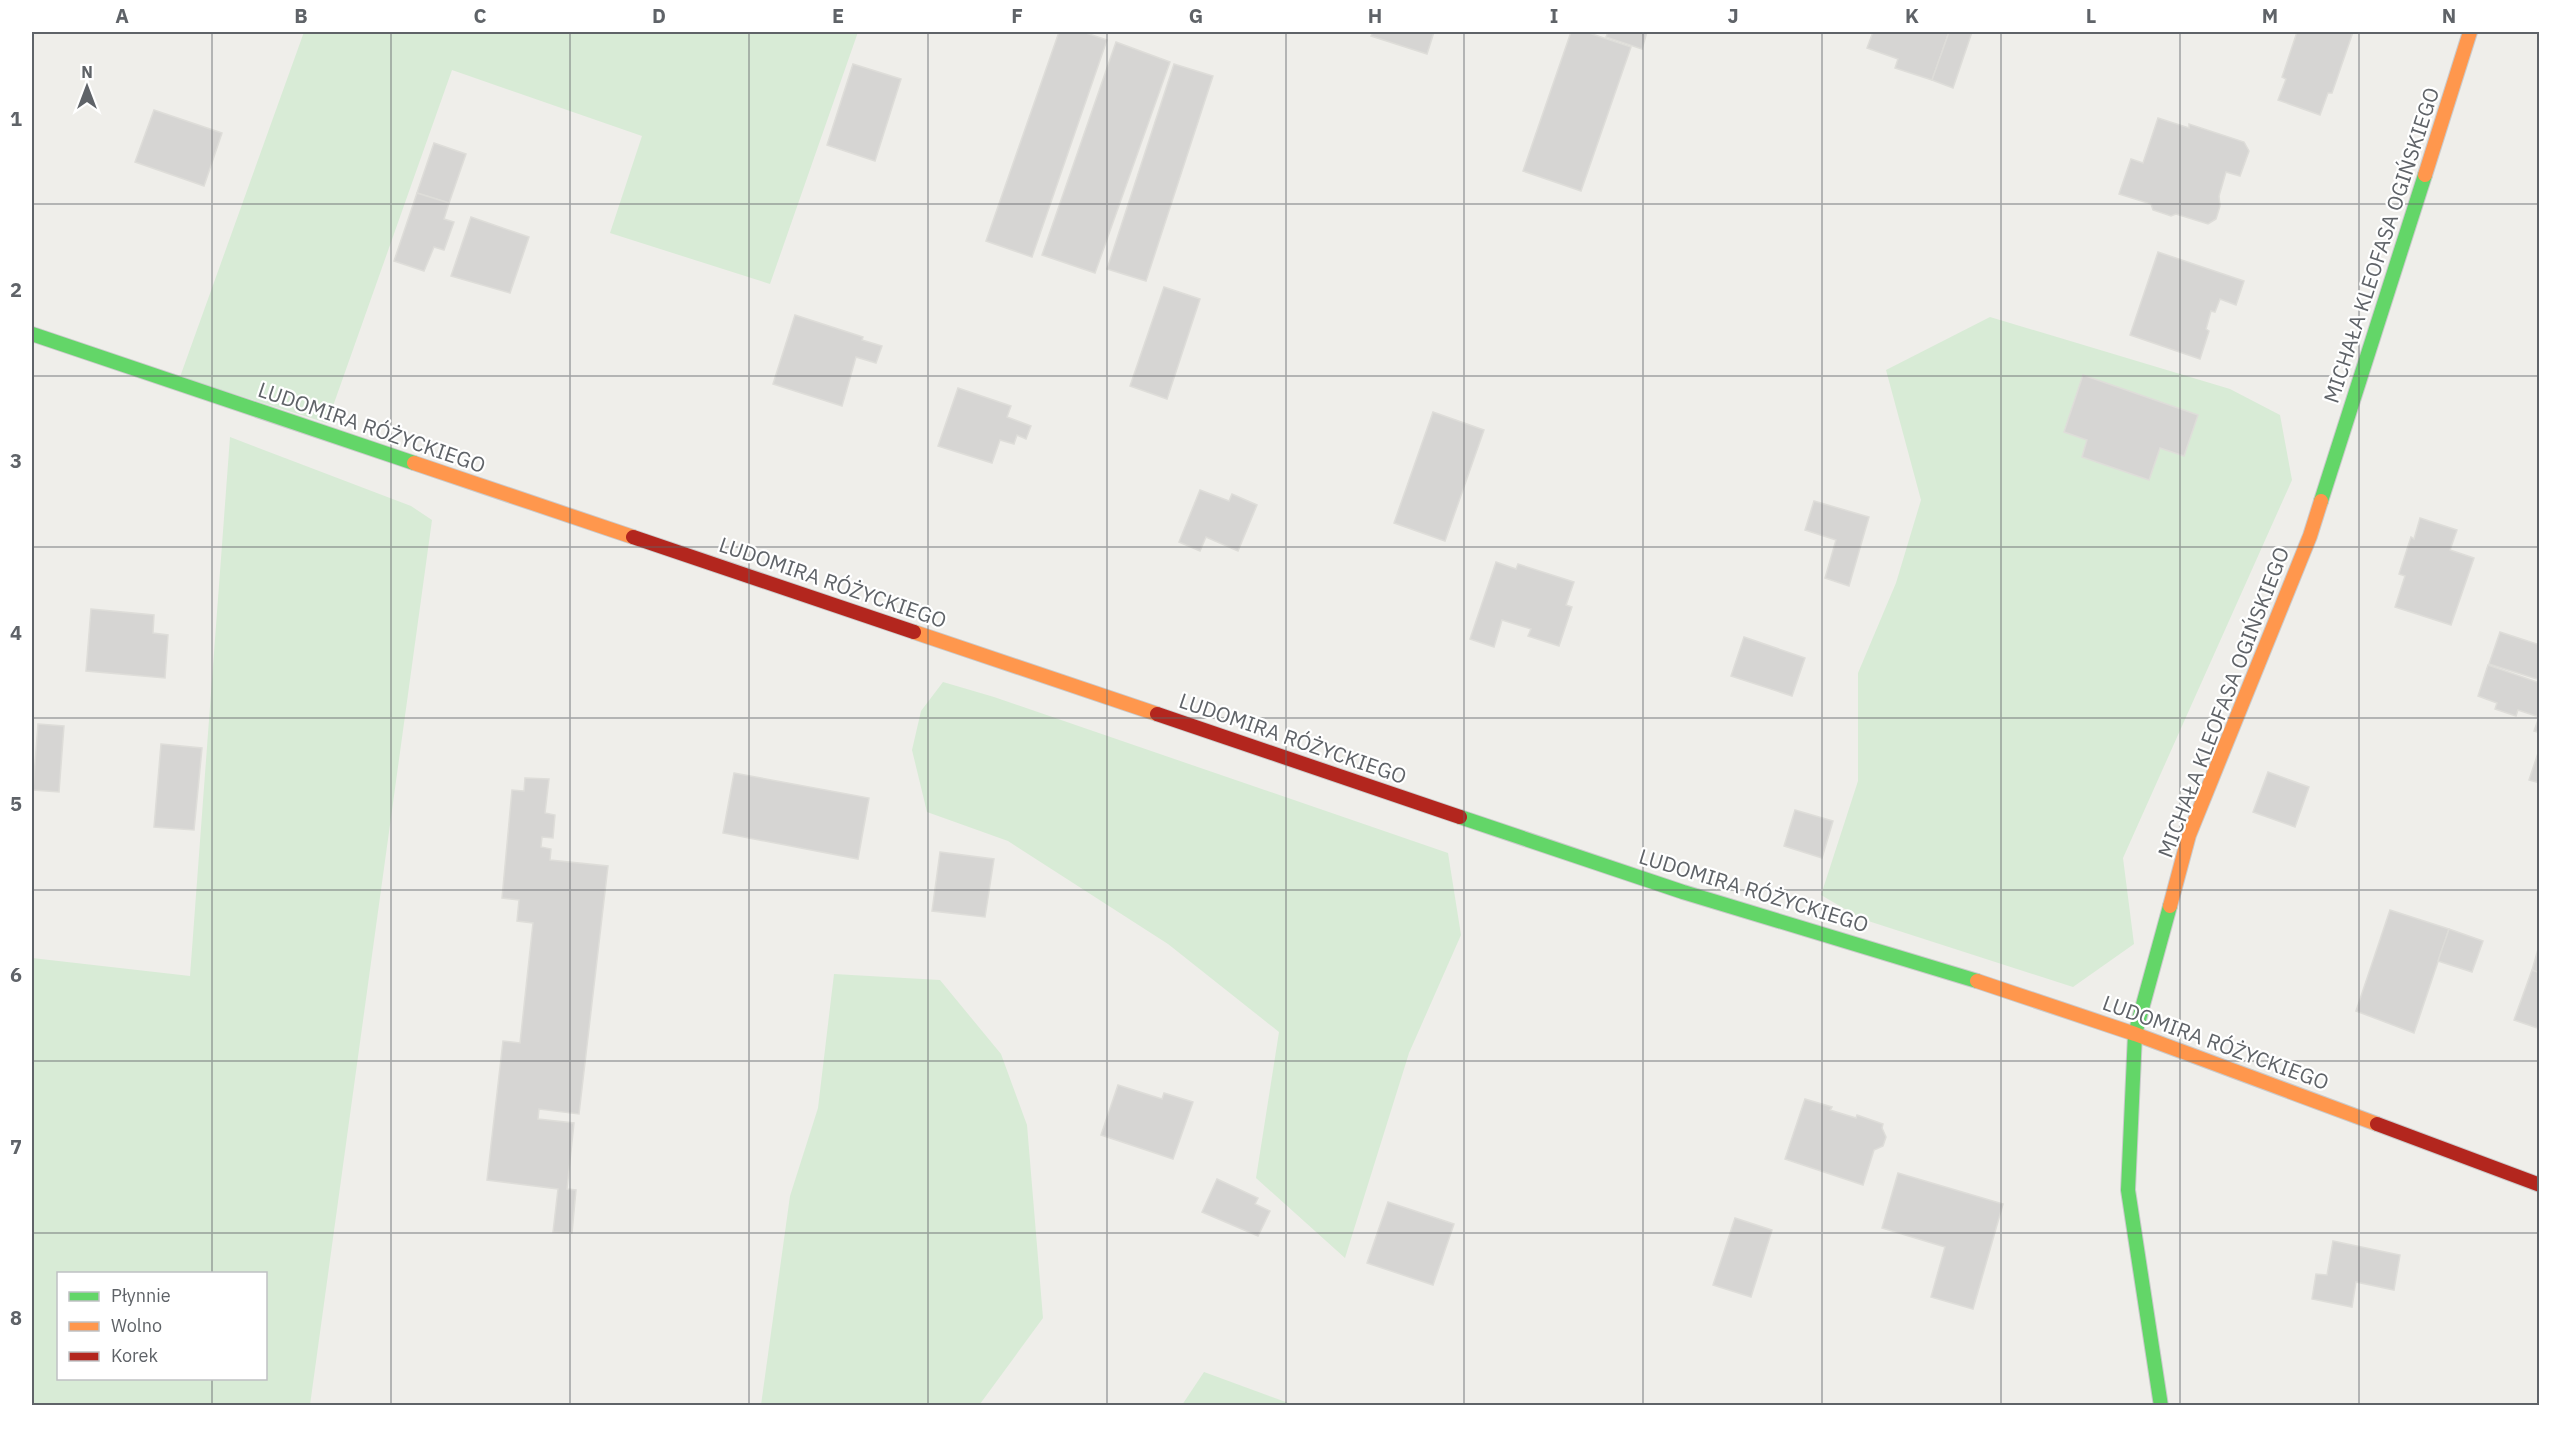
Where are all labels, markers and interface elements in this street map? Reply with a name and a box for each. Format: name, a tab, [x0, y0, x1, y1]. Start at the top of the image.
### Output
text: A	[115, 2, 129, 29]
text: B	[294, 2, 308, 29]
text: C	[473, 2, 487, 29]
text: D	[652, 2, 666, 29]
text: E	[832, 2, 844, 29]
text: F	[1011, 2, 1023, 29]
text: G	[1189, 2, 1203, 29]
text: H	[1368, 2, 1382, 29]
text: I	[1550, 2, 1558, 29]
text: J	[1727, 2, 1739, 29]
text: K	[1905, 2, 1919, 29]
text: L	[2086, 2, 2096, 29]
text: M	[2262, 2, 2278, 29]
text: N	[2442, 2, 2456, 29]
north arrow	[57, 57, 117, 117]
text: N	[81, 62, 93, 82]
street label: MICHAŁA KLEOFASA OGIŃSKIEGO	[2317, 84, 2445, 406]
text: 1	[10, 105, 22, 132]
text: 2	[10, 276, 22, 303]
street label: LUDOMIRA RÓŻYCKIEGO	[255, 375, 489, 479]
text: 3	[10, 447, 22, 474]
street label: LUDOMIRA RÓŻYCKIEGO	[716, 530, 950, 634]
street label: MICHAŁA KLEOFASA OGIŃSKIEGO	[2151, 543, 2295, 861]
text: 4	[10, 619, 22, 646]
street label: LUDOMIRA RÓŻYCKIEGO	[1176, 686, 1410, 790]
text: 5	[10, 790, 22, 817]
street label: LUDOMIRA RÓŻYCKIEGO	[1636, 842, 1872, 938]
text: 6	[10, 961, 22, 988]
street label: LUDOMIRA RÓŻYCKIEGO	[2099, 988, 2333, 1096]
text: 7	[10, 1133, 22, 1160]
legend	[57, 1272, 267, 1380]
text: Płynnie	[111, 1284, 171, 1307]
text: 8	[10, 1304, 22, 1331]
text: Wolno	[111, 1314, 162, 1337]
text: Korek	[111, 1344, 158, 1367]

